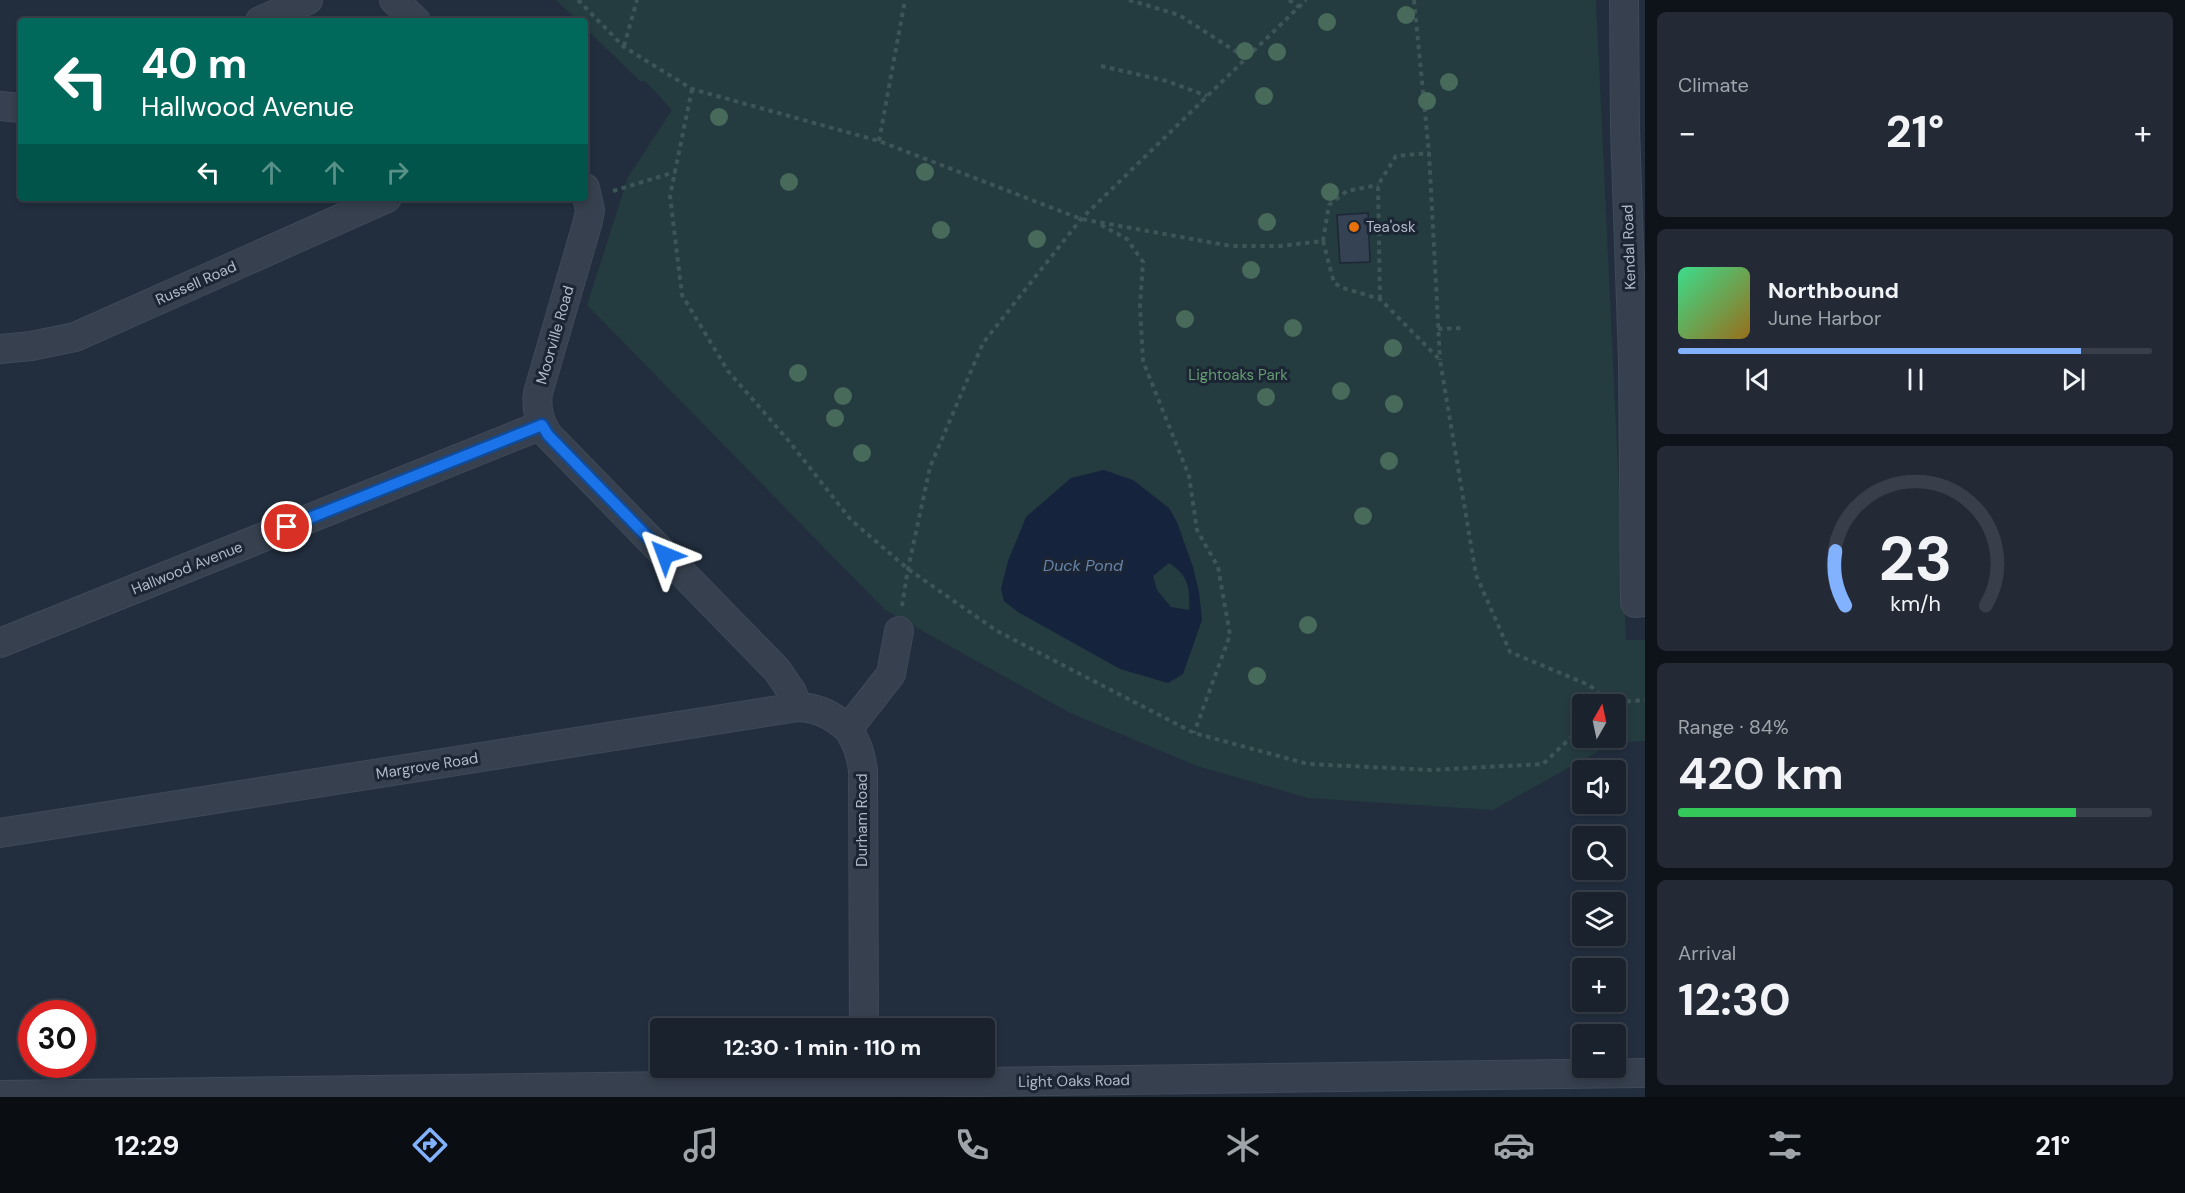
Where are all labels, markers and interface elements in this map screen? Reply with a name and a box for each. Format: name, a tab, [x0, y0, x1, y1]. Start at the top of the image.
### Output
text: 40 m	[141, 36, 247, 91]
icon: left	[42, 42, 120, 120]
text: Climate	[1678, 72, 1749, 98]
text: Hallwood Avenue	[141, 89, 354, 124]
text: 21°	[1886, 102, 1944, 161]
text: −	[1678, 111, 1696, 154]
text: +	[2134, 111, 2152, 154]
icon: left	[192, 156, 225, 189]
icon: ahead	[255, 156, 288, 189]
icon: ahead	[318, 156, 351, 189]
icon: right	[381, 156, 414, 189]
street label: Kendal Road	[1618, 204, 1640, 290]
place label: Tea'osk	[1366, 217, 1416, 237]
marker: Tea'osk	[1347, 220, 1361, 234]
street label: Russell Road	[152, 256, 240, 310]
text: Northbound	[1768, 276, 1899, 305]
street label: Moorville Road	[531, 283, 579, 387]
text: June Harbor	[1768, 305, 1881, 331]
icon: previous	[1741, 363, 1774, 396]
icon: pause	[1899, 363, 1932, 396]
icon: next	[2057, 363, 2090, 396]
park label: Lightoaks Park	[1188, 365, 1288, 385]
pin	[261, 501, 312, 552]
icon: arrive	[270, 510, 303, 543]
text: 23	[1878, 518, 1952, 599]
position arrow	[633, 523, 697, 587]
street label: Hallwood Avenue	[128, 537, 246, 599]
water label: Duck Pond	[1043, 555, 1124, 576]
text: km/h	[1890, 590, 1940, 618]
north arrow	[1572, 694, 1626, 748]
map controls	[1572, 694, 1626, 1078]
text: Range · 84%	[1678, 714, 1789, 740]
text: 420 km	[1678, 744, 1844, 803]
street label: Margrove Road	[374, 748, 480, 784]
button: sound	[1572, 760, 1626, 814]
street label: Durham Road	[852, 773, 872, 867]
button: search	[1572, 826, 1626, 880]
button: layers	[1572, 892, 1626, 946]
text: Arrival	[1678, 940, 1736, 966]
button: +	[1572, 958, 1626, 1012]
text: 12:30	[1678, 970, 1791, 1029]
speed limit sign: 30	[18, 1000, 96, 1078]
button: −	[1572, 1024, 1626, 1078]
text: 12:30 · 1 min · 110 m	[724, 1033, 921, 1062]
street label: Light Oaks Road	[1018, 1070, 1130, 1092]
icon: directions	[409, 1124, 451, 1166]
icon: music	[680, 1124, 722, 1166]
icon: phone	[951, 1124, 993, 1166]
icon: climate	[1222, 1124, 1264, 1166]
icon: car	[1493, 1124, 1535, 1166]
icon: filters	[1764, 1124, 1806, 1166]
text: 12:29	[115, 1128, 179, 1163]
text: 21°	[2035, 1128, 2070, 1163]

